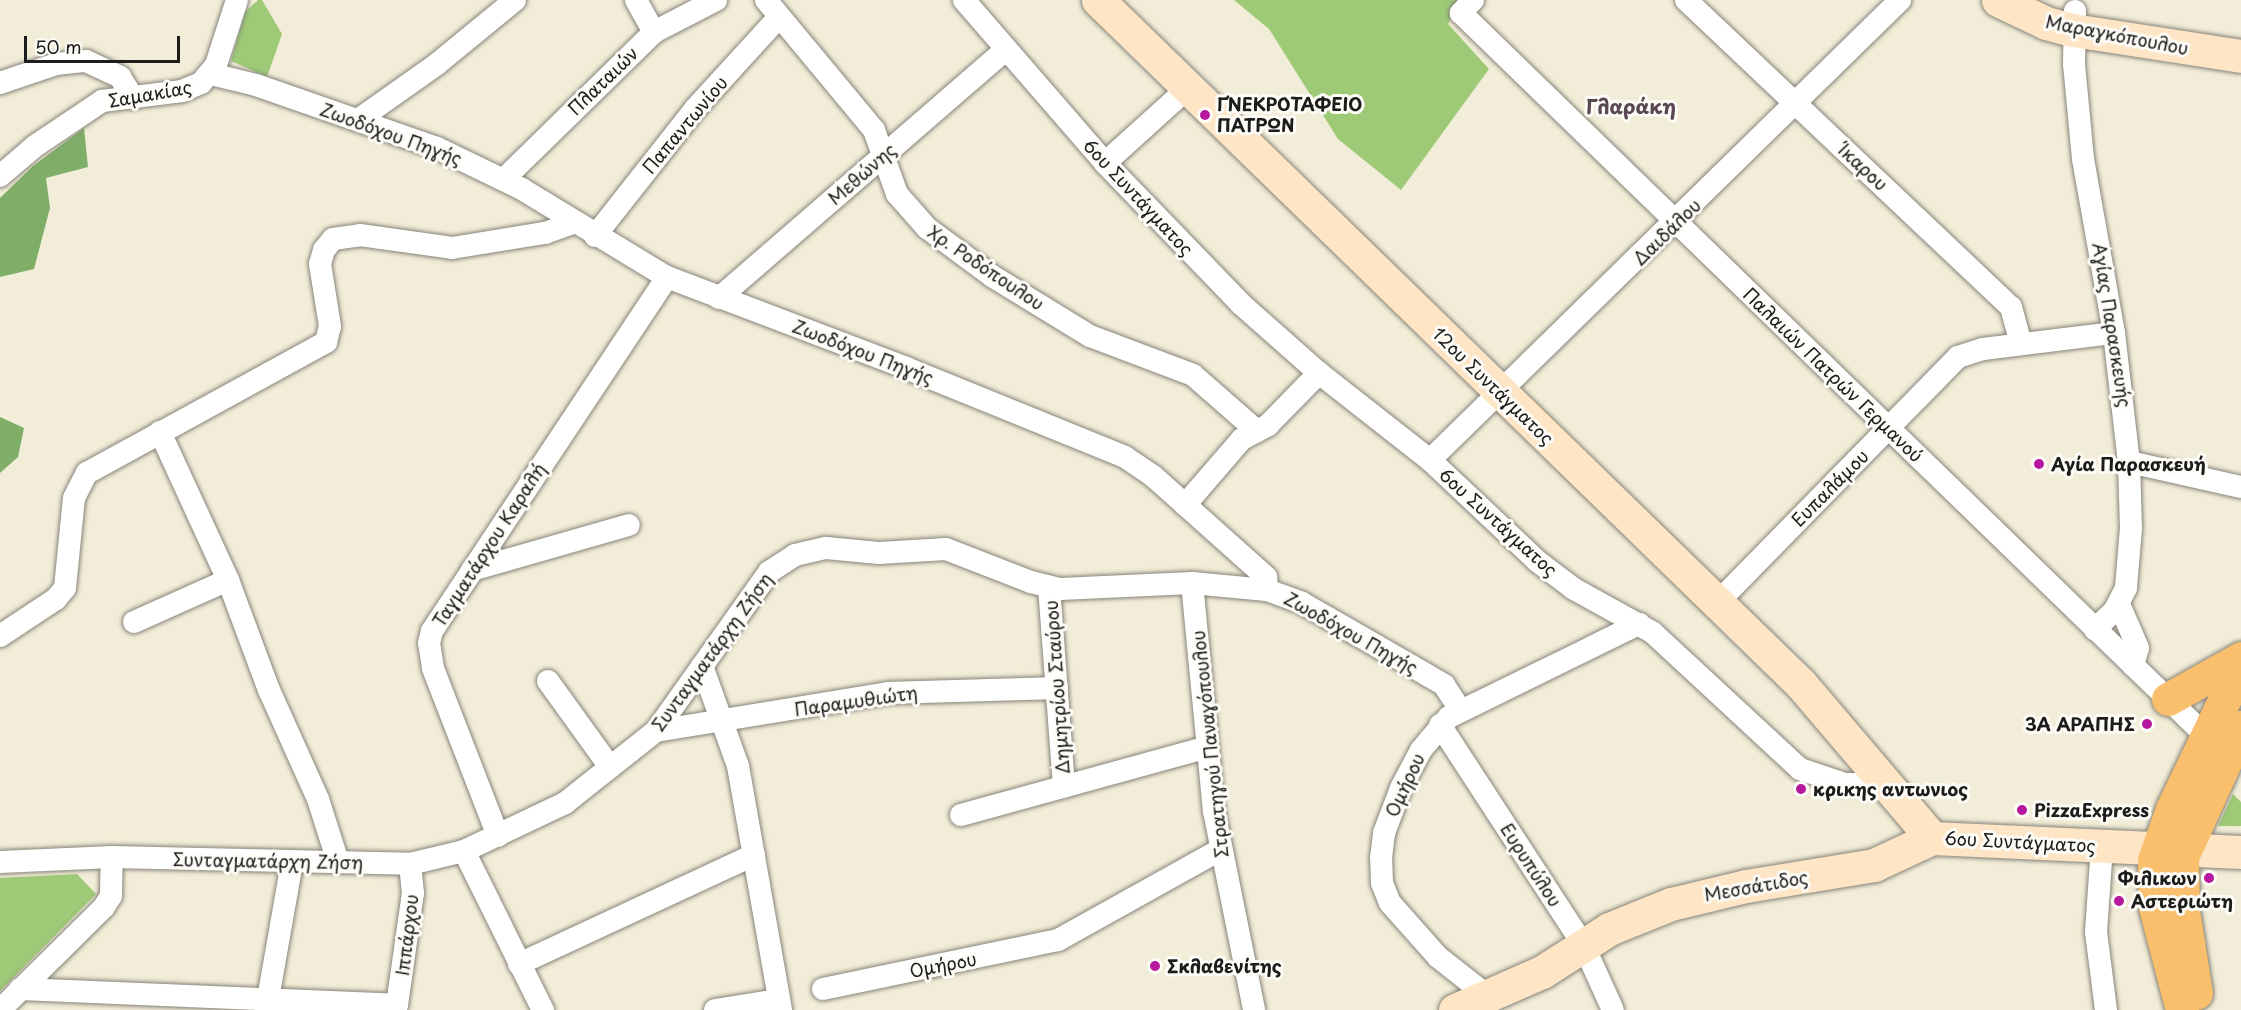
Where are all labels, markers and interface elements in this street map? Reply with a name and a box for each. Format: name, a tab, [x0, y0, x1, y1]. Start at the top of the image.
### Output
street label: Μαραγκόπουλου	[2044, 11, 2190, 59]
scale bar	[27, 24, 183, 62]
text: 50 m	[35, 33, 82, 60]
street label: Πλαταιών	[563, 42, 643, 120]
street label: Παπαντωνίου	[638, 72, 732, 178]
street label: Σαμακίας	[107, 76, 193, 112]
place label: Γ΄ΝΕΚΡΟΤΑΦΕΙΟ ΠΑΤΡΩΝ	[1217, 94, 1362, 136]
district label: Γλαράκη	[1586, 94, 1676, 118]
street label: Ζωοδόχου Πηγής	[317, 98, 465, 170]
marker: Γ΄ΝΕΚΡΟΤΑΦΕΙΟ ΠΑΤΡΩΝ	[1198, 108, 1212, 122]
street label: 6ου Συντάγματος	[1078, 134, 1198, 260]
street label: Μεθώνης	[824, 139, 900, 209]
street label: Ίκαρου	[1834, 139, 1892, 195]
street label: Δαιδάλου	[1629, 194, 1705, 270]
street label: Χρ. Ροδόπουλου	[924, 221, 1048, 315]
street label: Αγίας Παρασκευής	[2088, 241, 2136, 409]
street label: Παλαιών Πατρών Γερμανού	[1738, 283, 1928, 467]
street label: Ζωοδόχου Πηγής	[790, 315, 936, 389]
street label: 12ου Συντάγματος	[1428, 323, 1558, 449]
street label: Ευπαλάμου	[1787, 445, 1873, 531]
place label: Αγία Παρασκευή	[2051, 453, 2205, 475]
marker: Αγία Παρασκευή	[2032, 457, 2046, 471]
street label: Ταγματάρχου Καραλή	[428, 459, 550, 631]
street label: 6ου Συντάγματος	[1434, 463, 1562, 581]
street label: Συνταγματάρχη Ζήση	[648, 569, 776, 735]
street label: Ζωοδόχου Πηγής	[1281, 587, 1421, 679]
street label: Δημητρίου Σταύρου	[1040, 599, 1074, 775]
street label: Στρατηγού Παναγόπουλου	[1187, 629, 1233, 859]
street label: Παραμυθιώτη	[793, 682, 919, 720]
place label: 3Α ΑΡΑΠΗΣ	[2024, 713, 2135, 735]
marker: 3Α ΑΡΑΠΗΣ	[2140, 717, 2154, 731]
street label: Ομήρου	[1381, 750, 1429, 820]
place label: κρικης αντωνιος	[1813, 778, 1968, 800]
marker: κρικης αντωνιος	[1794, 782, 1808, 796]
place label: PizzaExpress	[2034, 799, 2149, 821]
marker: PizzaExpress	[2015, 803, 2029, 817]
street label: Ευρυπύλου	[1496, 819, 1566, 911]
street label: 6ου Συντάγματος	[1944, 827, 2096, 857]
street label: Συνταγματάρχη Ζήση	[173, 849, 363, 873]
street label: Μεσσάτιδος	[1702, 866, 1810, 906]
place label: Φιλικων	[2118, 867, 2197, 889]
marker: Φιλικων	[2202, 871, 2216, 885]
place label: Αστεριώτη	[2131, 890, 2233, 912]
street label: Ιππάρχου	[391, 893, 423, 977]
marker: Αστεριώτη	[2112, 894, 2126, 908]
street label: Ομήρου	[908, 948, 978, 982]
place label: Σκλαβενίτης	[1167, 955, 1282, 977]
marker: Σκλαβενίτης	[1148, 959, 1162, 973]

